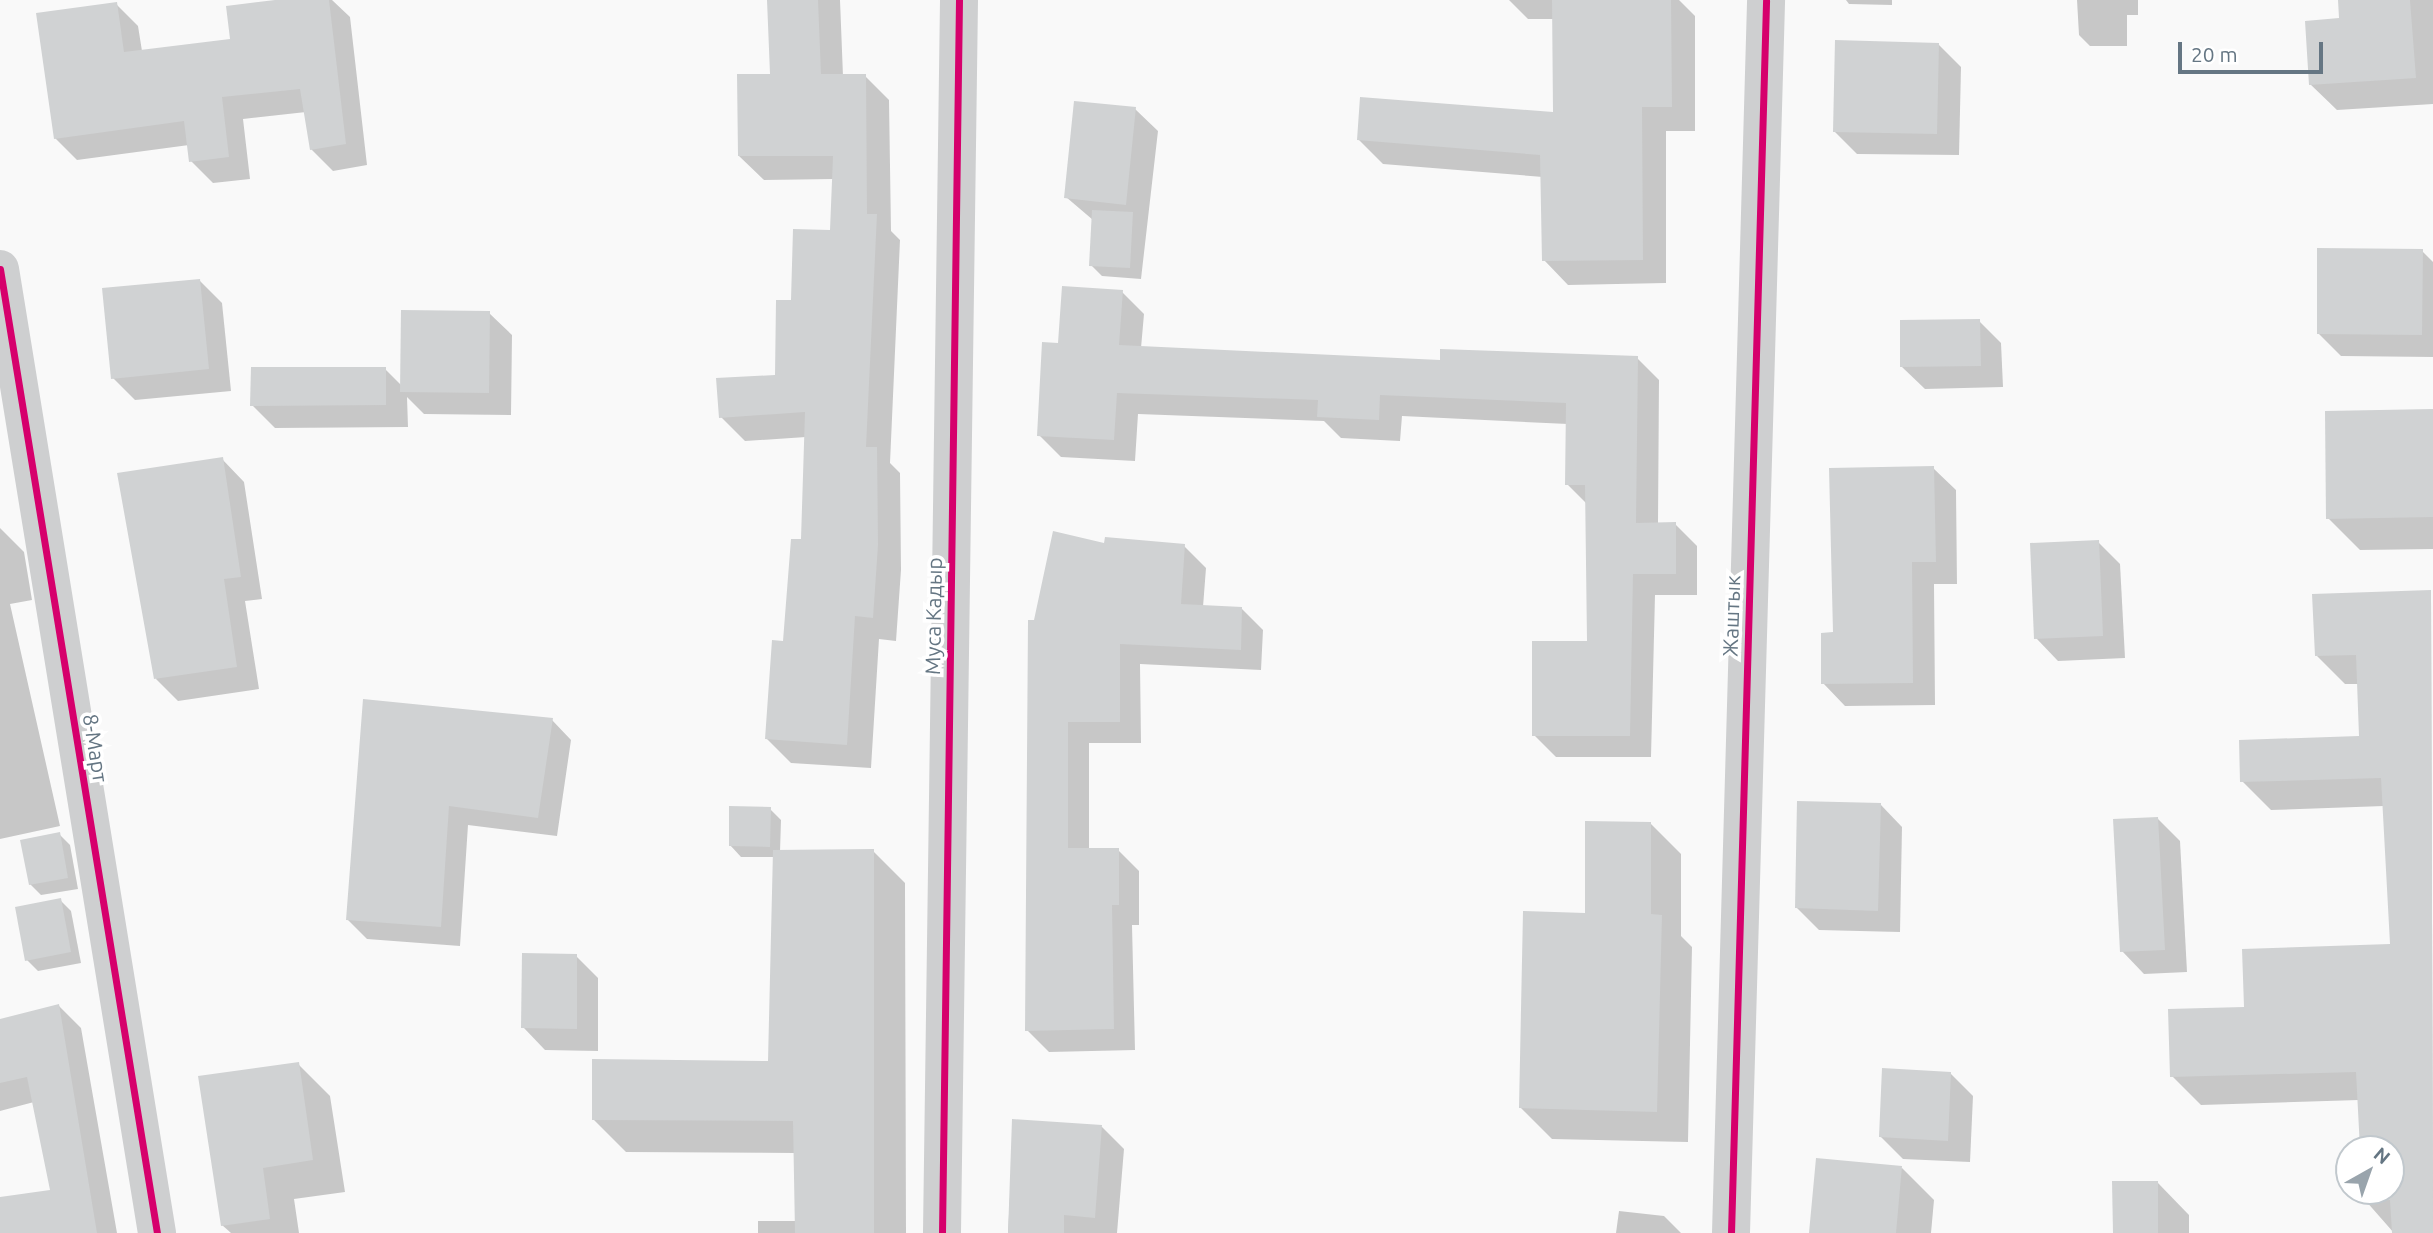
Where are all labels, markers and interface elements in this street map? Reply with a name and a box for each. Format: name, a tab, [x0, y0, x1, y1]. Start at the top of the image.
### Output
scale bar	[2181, 28, 2326, 72]
text: 20 m	[2191, 42, 2238, 66]
street label: Муса Кадыр	[919, 557, 947, 675]
street label: Жаштык	[1717, 575, 1745, 657]
street label: 8-Март	[78, 712, 114, 784]
north arrow	[2335, 1135, 2405, 1205]
text: N	[2370, 1142, 2395, 1168]

